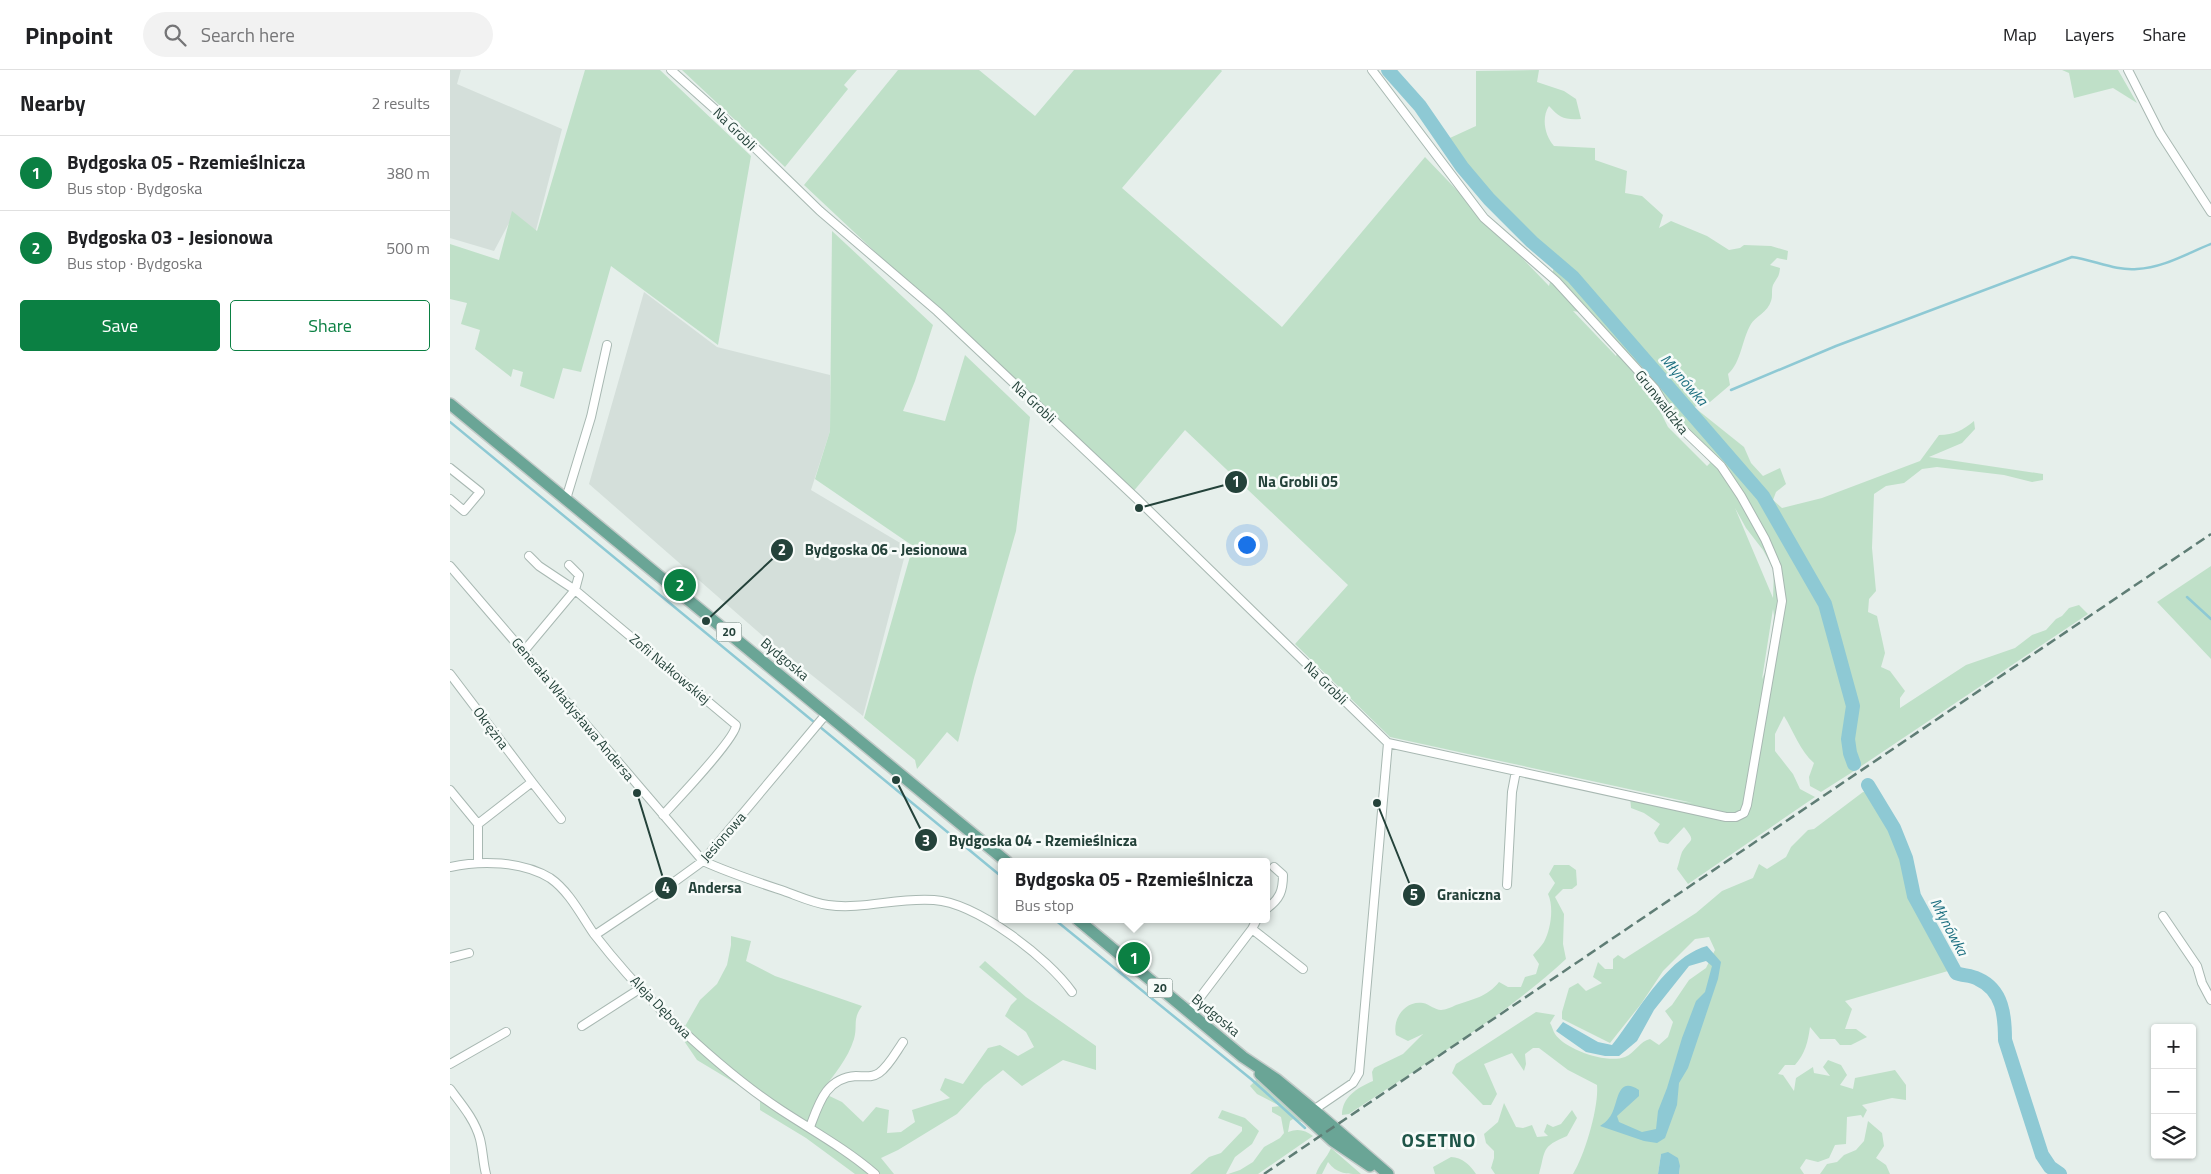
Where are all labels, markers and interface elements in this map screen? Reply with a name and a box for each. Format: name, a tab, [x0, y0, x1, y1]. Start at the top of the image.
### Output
search box	[143, 12, 493, 57]
text: Pinpoint	[25, 17, 113, 53]
text: Search here	[201, 20, 295, 49]
icon: search	[161, 21, 189, 49]
text: Map	[2003, 21, 2037, 48]
text: Layers	[2065, 21, 2114, 48]
text: Share	[2142, 21, 2186, 48]
text: Nearby	[20, 87, 85, 119]
text: 2 results	[371, 91, 430, 115]
street label: Na Grobli	[709, 102, 762, 155]
text: Bydgoska 05 - Rzemieślnicza	[67, 147, 306, 176]
text: 1	[32, 161, 40, 185]
text: 380 m	[386, 161, 430, 185]
text: Bus stop · Bydgoska	[67, 176, 202, 200]
text: Bydgoska 03 - Jesionowa	[67, 222, 273, 251]
text: 2	[32, 236, 40, 260]
text: 500 m	[386, 236, 430, 260]
text: Bus stop · Bydgoska	[67, 251, 202, 275]
button: Save	[20, 300, 220, 351]
button: Share	[230, 300, 430, 351]
water label: Młynówka	[1655, 349, 1714, 412]
street label: Grunwaldzka	[1631, 365, 1694, 438]
street label: Na Grobli	[1007, 376, 1061, 428]
callout: Na Grobli 05	[1223, 467, 1348, 497]
text: 1	[1232, 470, 1240, 493]
text: Na Grobli 05	[1258, 470, 1338, 493]
your location	[1234, 532, 1260, 558]
callout: Bydgoska 06 - Jesionowa	[770, 535, 977, 565]
text: 2	[778, 538, 786, 561]
text: Bydgoska 06 - Jesionowa	[805, 538, 968, 561]
pin: 2	[664, 566, 696, 604]
road number: 20	[716, 622, 742, 642]
street label: Zofii Nałkowskiej	[625, 628, 715, 709]
street label: Generała Władysława Andersa	[507, 632, 640, 785]
street label: Bydgoska	[757, 632, 814, 685]
street label: Na Grobli	[1300, 656, 1353, 709]
street label: Okrężna	[468, 702, 514, 753]
street label: Jesionowa	[695, 807, 750, 866]
callout: Bydgoska 04 - Rzemieślnicza	[913, 825, 1147, 855]
text: 3	[922, 829, 930, 852]
text: Bydgoska 04 - Rzemieślnicza	[949, 829, 1138, 852]
popup	[998, 858, 1270, 923]
text: Bydgoska 05 - Rzemieślnicza	[1015, 864, 1253, 893]
callout: Andersa	[654, 873, 752, 903]
text: 4	[662, 876, 670, 899]
text: Andersa	[688, 876, 742, 899]
callout: Graniczna	[1402, 880, 1511, 910]
text: 5	[1410, 883, 1418, 906]
text: Graniczna	[1437, 883, 1501, 906]
text: Bus stop	[1015, 893, 1074, 917]
water label: Młynówka	[1925, 894, 1975, 961]
pin: 1	[1118, 939, 1150, 977]
street label: Aleja Dębowa	[626, 971, 697, 1043]
road number: 20	[1148, 978, 1172, 998]
street label: Bydgoska	[1188, 988, 1245, 1041]
map controls	[2151, 1024, 2196, 1159]
button: +	[2151, 1024, 2196, 1069]
button: −	[2151, 1069, 2196, 1114]
button: layers	[2151, 1114, 2196, 1159]
district label: OSETNO	[1402, 1125, 1476, 1154]

